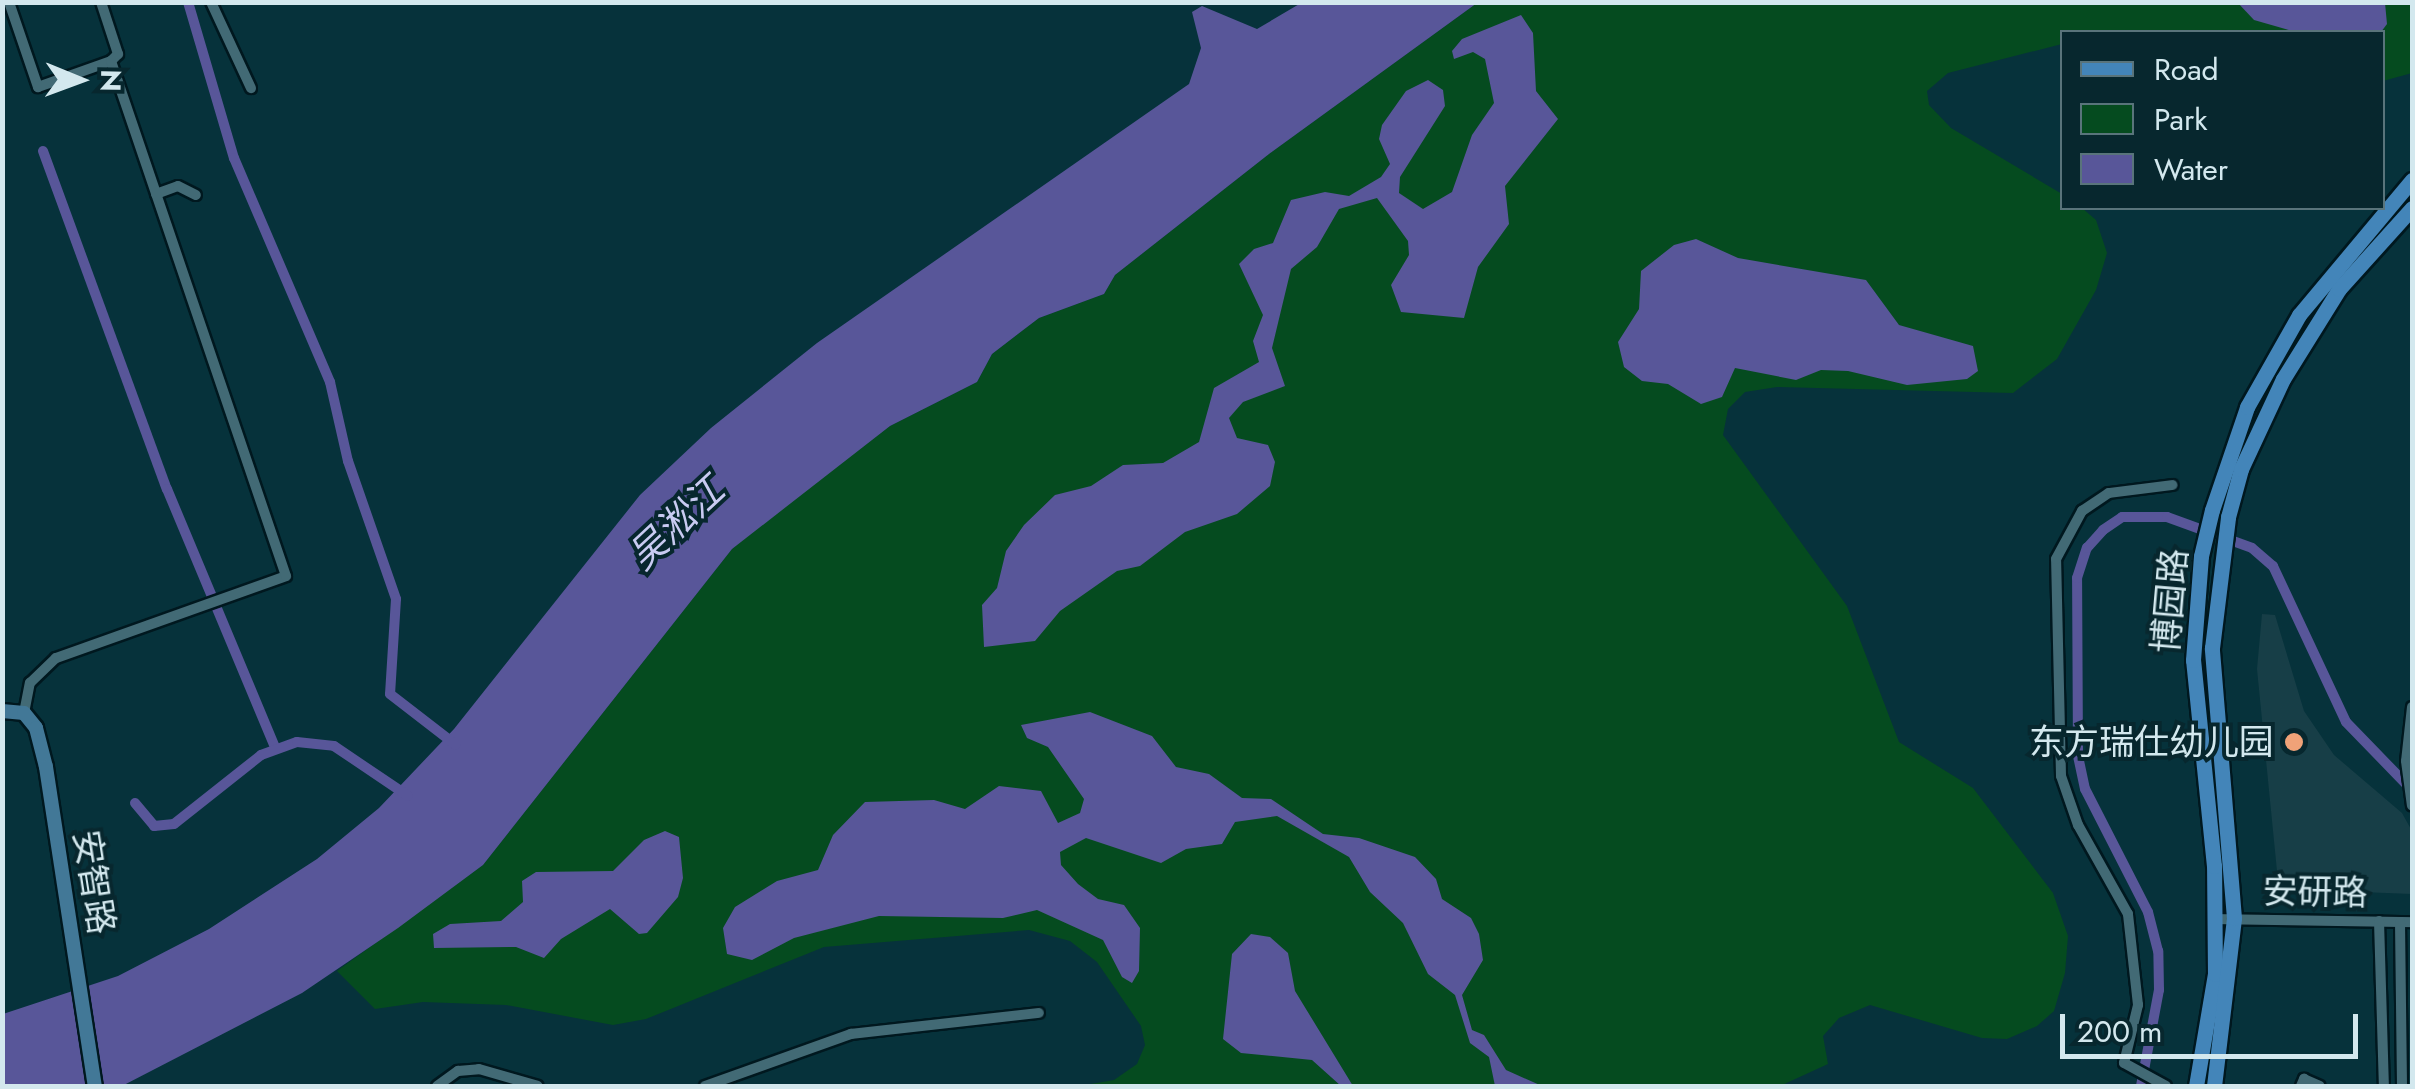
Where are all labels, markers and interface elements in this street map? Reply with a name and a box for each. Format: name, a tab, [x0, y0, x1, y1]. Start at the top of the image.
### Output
north arrow	[30, 30, 130, 130]
legend	[2060, 30, 2385, 210]
text: Road	[2154, 48, 2219, 91]
text: N	[90, 69, 131, 92]
text: Park	[2154, 98, 2207, 141]
text: Water	[2154, 148, 2228, 191]
water label: 吴淞江	[619, 467, 733, 579]
street label: 博园路	[2145, 547, 2195, 655]
place label: 东方瑞仕幼儿园	[2029, 721, 2274, 763]
marker: 东方瑞仕幼儿园	[2283, 731, 2305, 753]
street label: 安智路	[65, 827, 123, 937]
street label: 安研路	[2262, 870, 2368, 914]
scale bar	[2065, 994, 2362, 1056]
text: 200 m	[2077, 1010, 2162, 1053]

